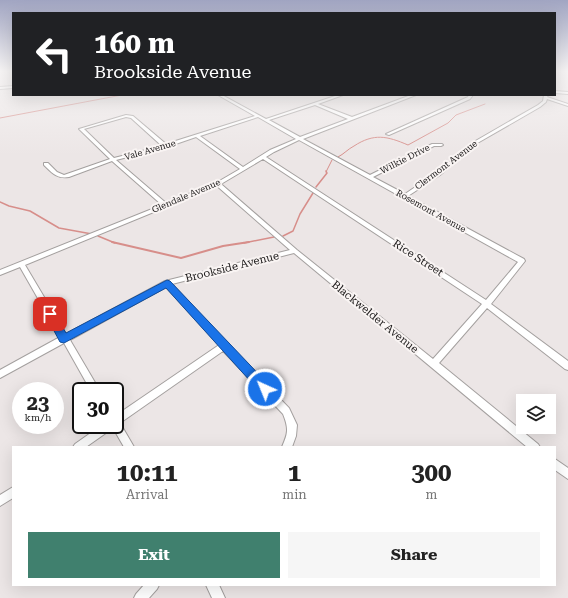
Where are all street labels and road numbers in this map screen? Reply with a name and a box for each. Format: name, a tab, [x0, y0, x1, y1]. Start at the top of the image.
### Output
street label: Vale Avenue	[123, 138, 177, 162]
street label: Clermont Avenue	[413, 138, 479, 192]
street label: Wilkie Drive	[379, 142, 431, 176]
street label: Glendale Avenue	[150, 177, 222, 215]
street label: Rosemont Avenue	[394, 188, 468, 234]
street label: Rice Street	[390, 237, 446, 279]
street label: Brookside Avenue	[184, 249, 280, 285]
street label: Blackwelder Avenue	[329, 278, 421, 356]

